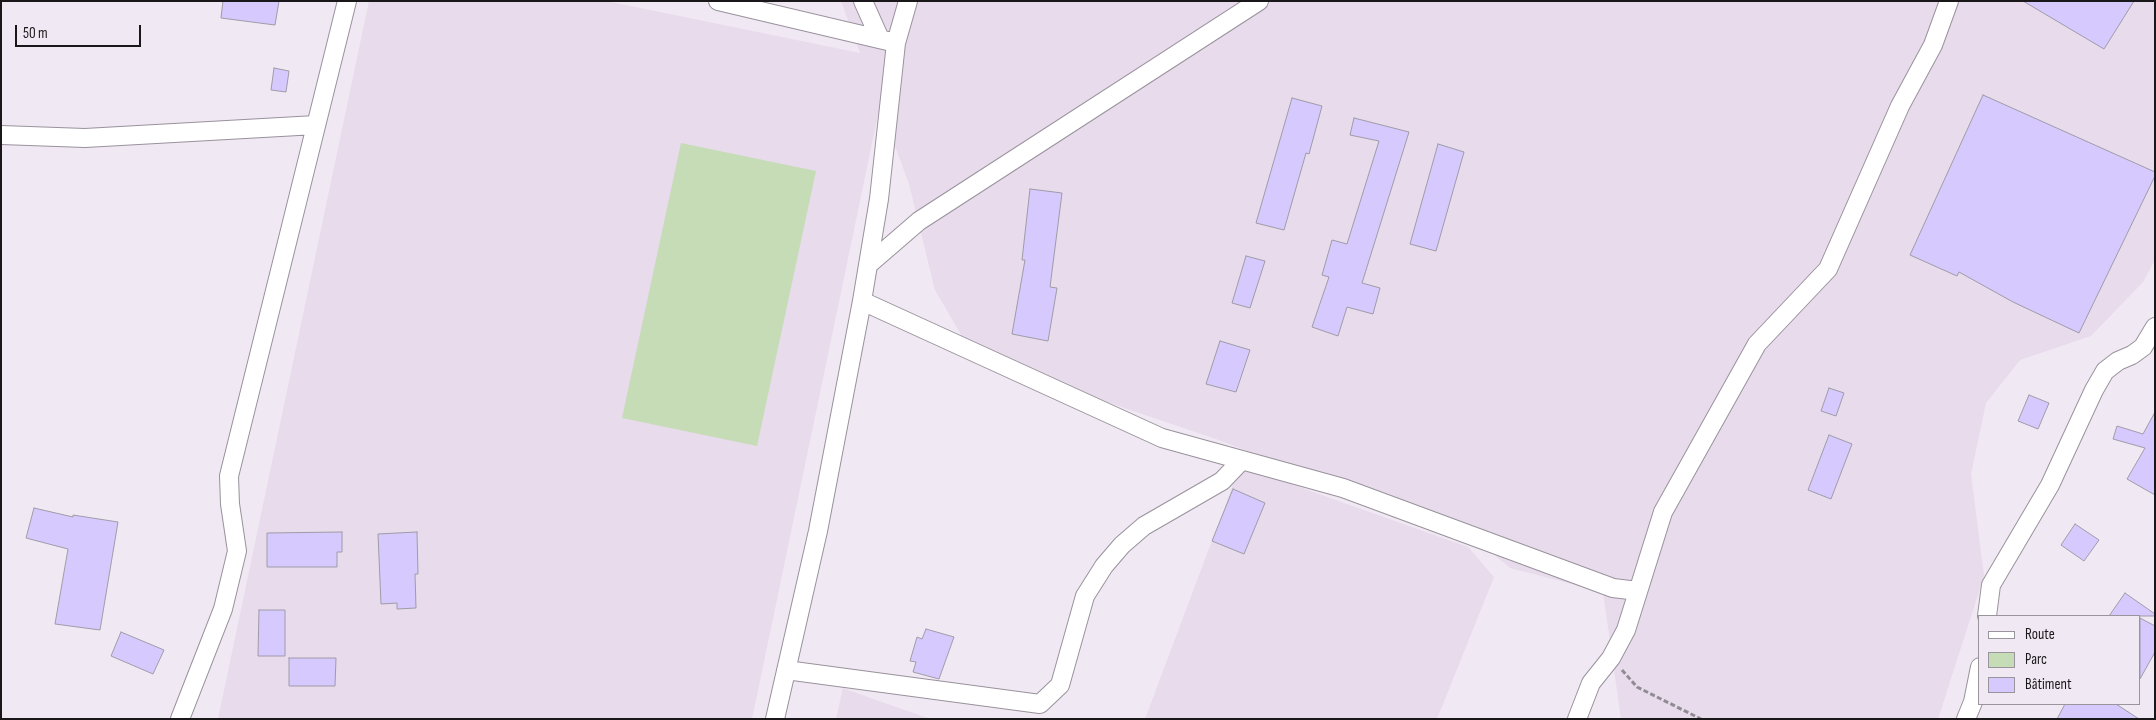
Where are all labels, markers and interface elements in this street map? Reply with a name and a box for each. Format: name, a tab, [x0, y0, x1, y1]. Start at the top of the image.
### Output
scale bar	[18, 15, 144, 47]
text: 50 m	[23, 24, 48, 43]
legend	[1978, 615, 2141, 705]
text: Route	[2025, 625, 2055, 644]
text: Parc	[2025, 650, 2047, 669]
text: Bâtiment	[2025, 675, 2072, 694]

